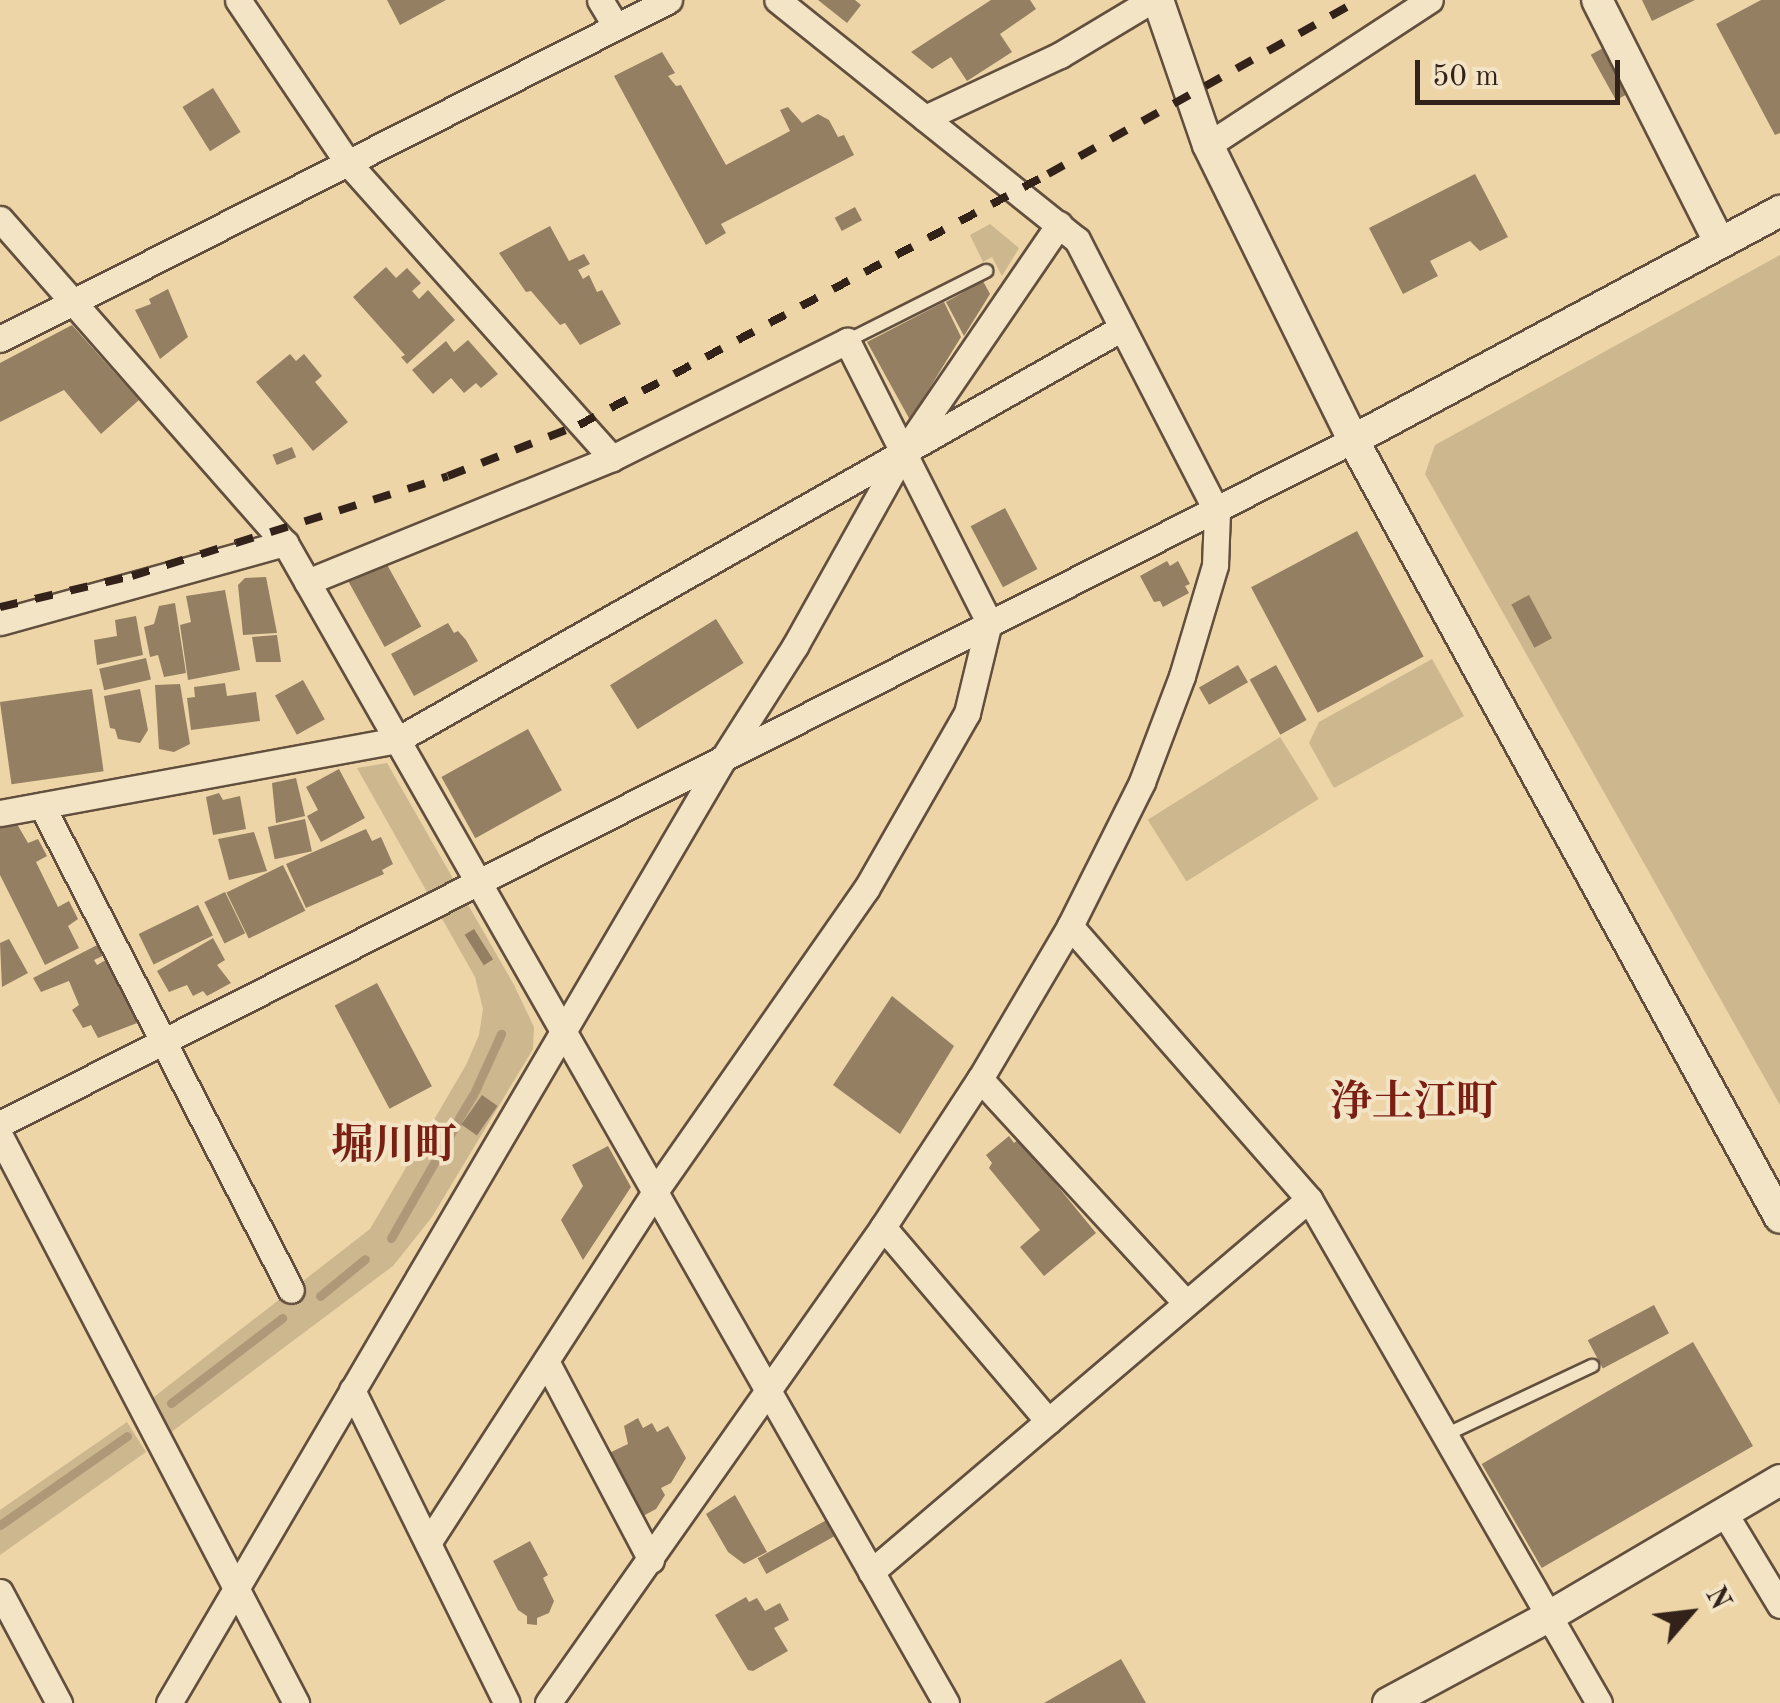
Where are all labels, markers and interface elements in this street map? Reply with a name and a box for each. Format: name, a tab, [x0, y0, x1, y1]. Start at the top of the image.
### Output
scale bar	[1420, 40, 1625, 102]
text: 50 m	[1432, 62, 1499, 92]
district label: 浄土江町	[1330, 1079, 1498, 1129]
district label: 堀川町	[331, 1122, 457, 1172]
north arrow	[1640, 1563, 1740, 1663]
text: N	[1699, 1583, 1734, 1615]

